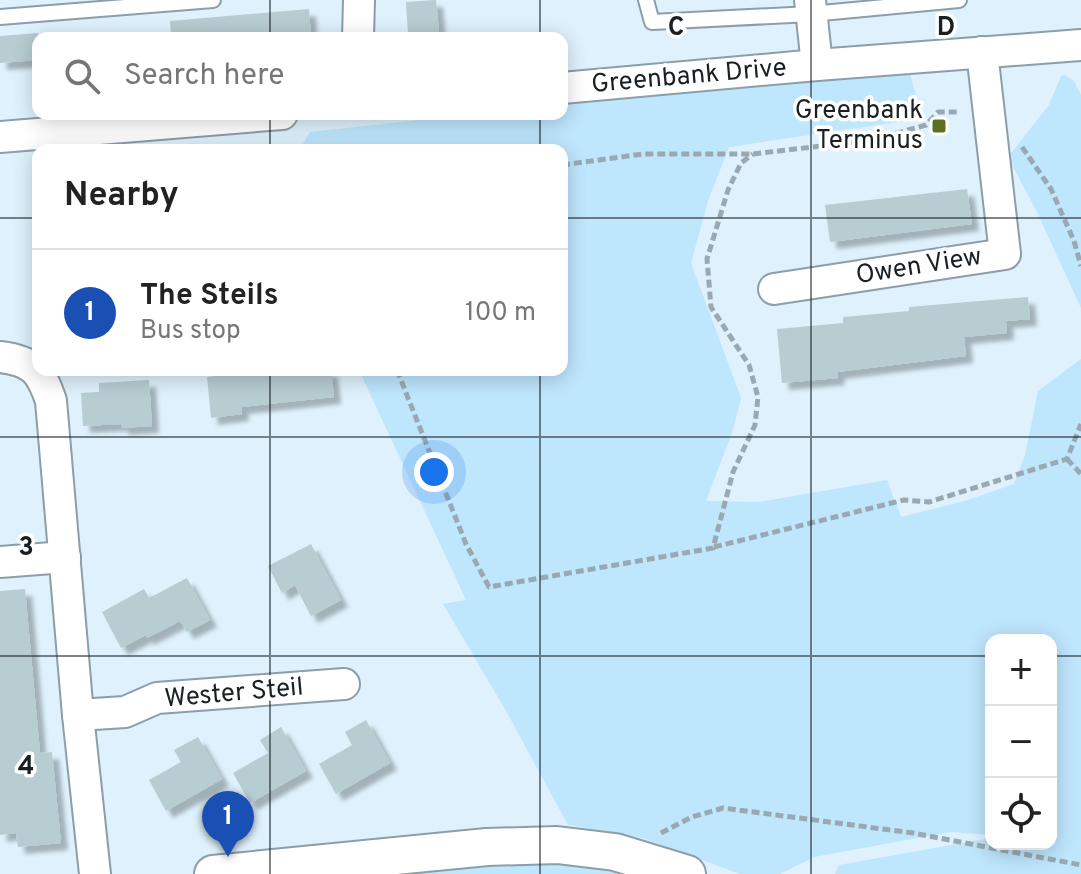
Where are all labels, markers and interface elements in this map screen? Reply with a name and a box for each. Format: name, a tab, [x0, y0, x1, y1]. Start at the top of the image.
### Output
text: C	[668, 12, 684, 45]
text: D	[937, 12, 955, 45]
search box	[32, 32, 568, 120]
street label: Greenbank Drive	[590, 52, 788, 102]
icon: search	[60, 54, 104, 98]
text: Search here	[124, 58, 284, 95]
place label: Greenbank Terminus	[795, 95, 923, 158]
marker: Greenbank Terminus	[930, 117, 948, 135]
text: Nearby	[64, 175, 179, 218]
street label: Owen View	[854, 241, 984, 293]
text: The Steils	[140, 278, 279, 315]
text: 1	[85, 297, 95, 330]
text: 100 m	[465, 297, 536, 330]
text: Bus stop	[140, 315, 241, 348]
your location	[414, 452, 454, 492]
text: 3	[18, 532, 34, 565]
map controls	[985, 634, 1057, 850]
button: +	[985, 634, 1057, 706]
street label: Wester Steil	[163, 671, 305, 717]
button: −	[985, 706, 1057, 778]
text: 4	[18, 751, 34, 784]
button: locate	[985, 778, 1057, 850]
pin: 1	[202, 791, 254, 857]

